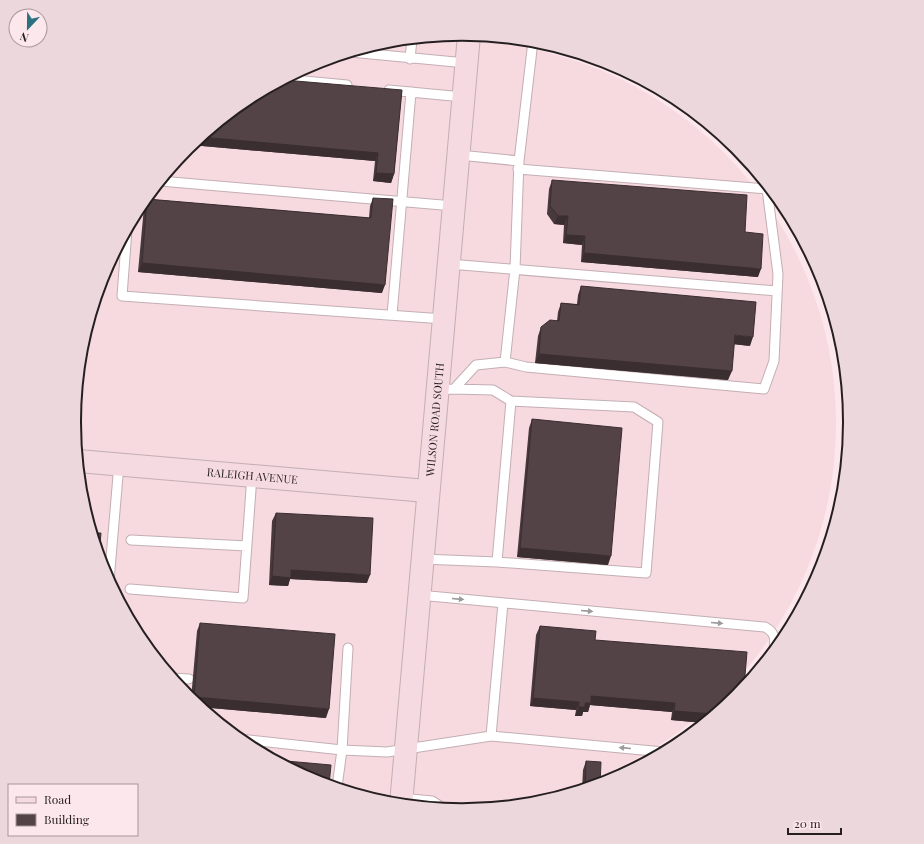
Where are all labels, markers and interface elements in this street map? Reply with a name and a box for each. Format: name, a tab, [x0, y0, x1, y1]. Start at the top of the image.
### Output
north arrow	[8, 8, 48, 48]
text: N	[18, 29, 31, 46]
street label: WILSON ROAD SOUTH	[422, 362, 447, 478]
street label: RALEIGH AVENUE	[206, 464, 299, 487]
one-way arrow	[452, 595, 464, 602]
one-way arrow	[581, 607, 593, 614]
one-way arrow	[711, 619, 723, 626]
one-way arrow	[619, 745, 631, 751]
legend	[8, 784, 138, 836]
text: Road	[44, 791, 71, 807]
scale bar	[788, 810, 841, 836]
text: Building	[44, 811, 90, 827]
text: 20 m	[794, 815, 821, 831]

